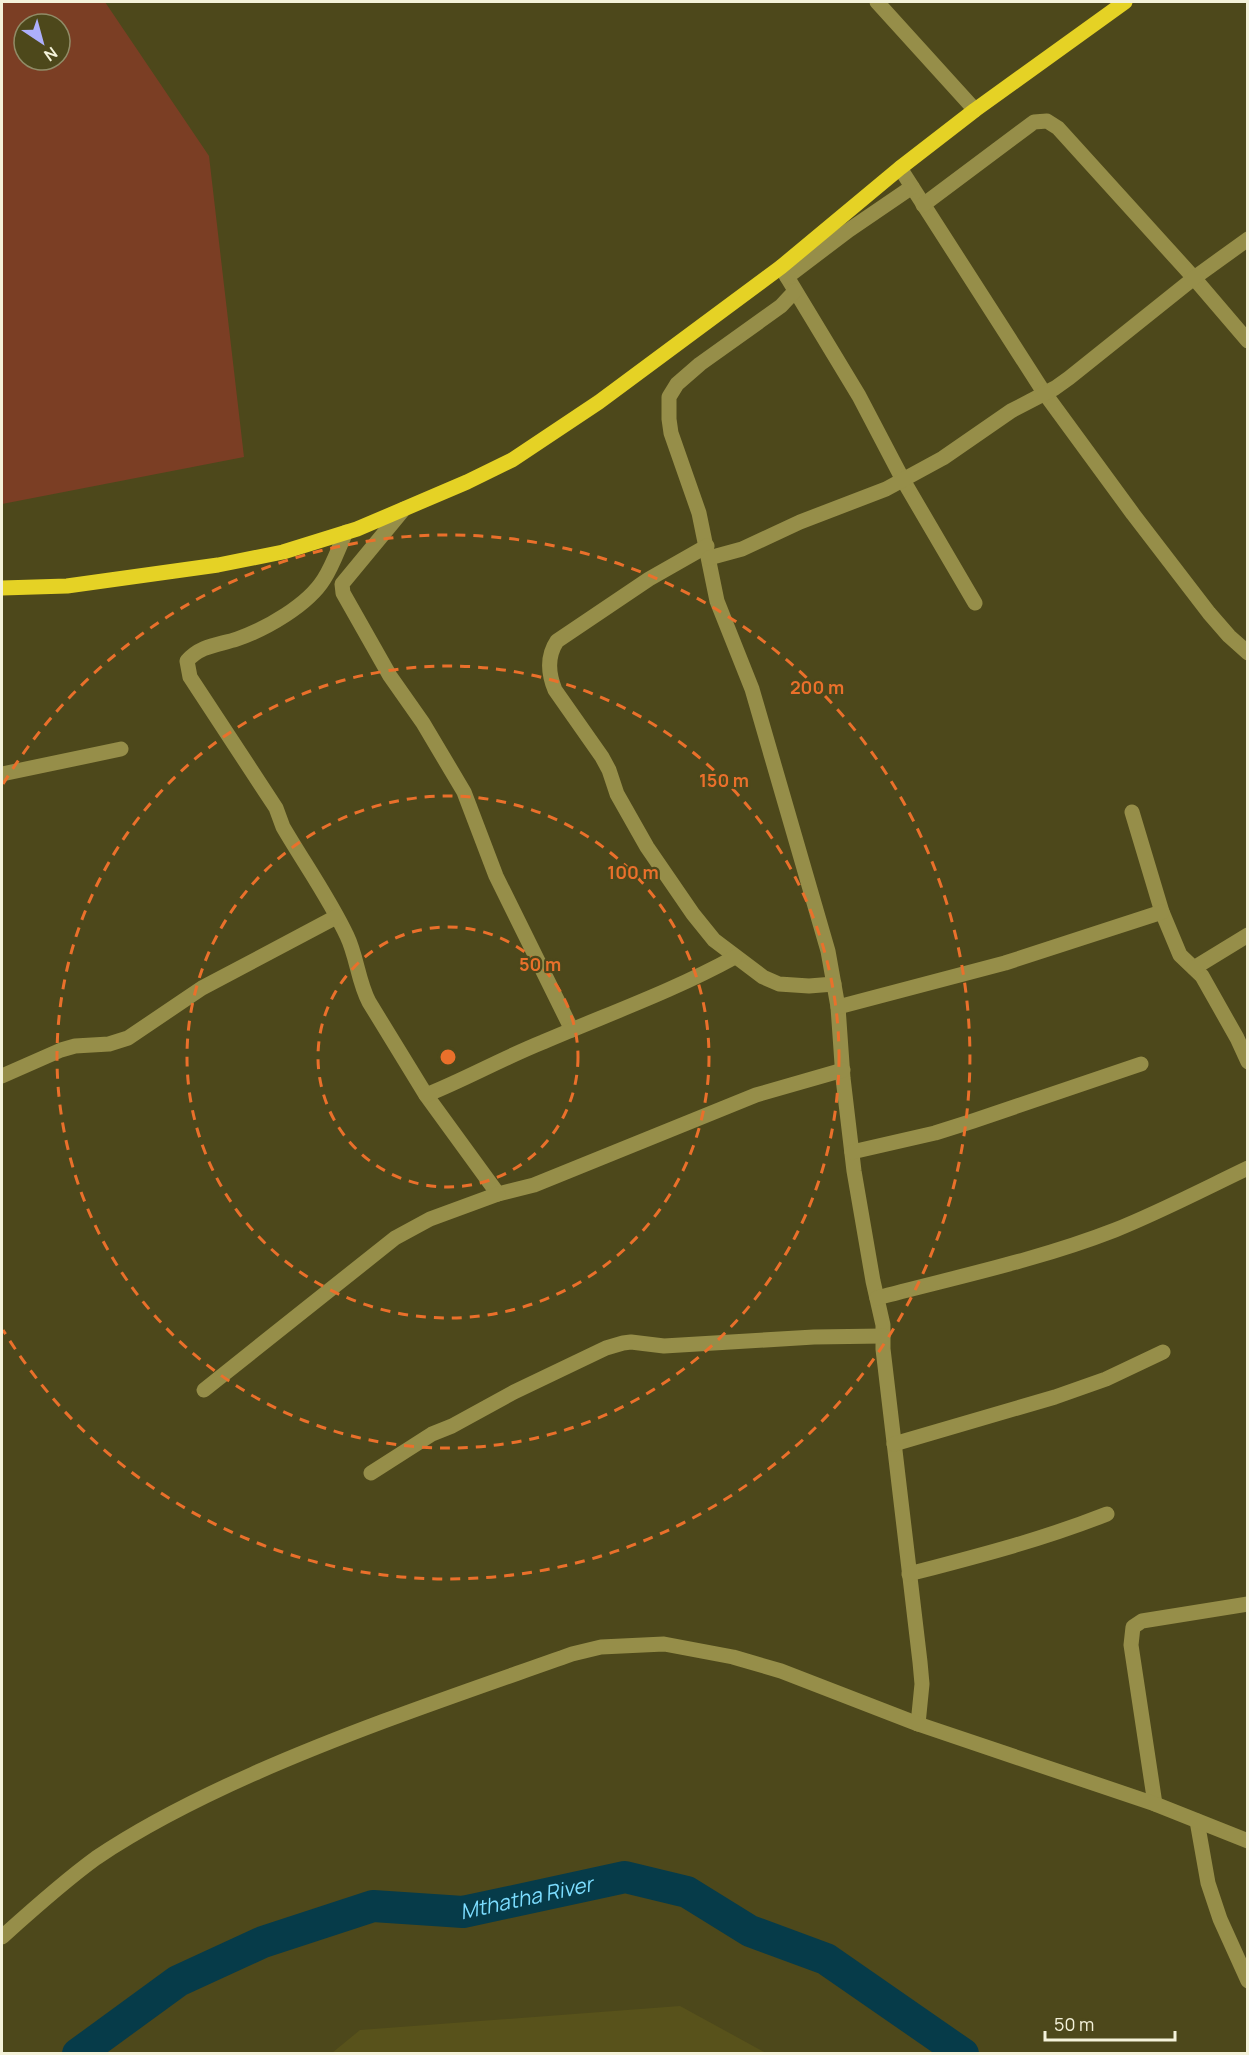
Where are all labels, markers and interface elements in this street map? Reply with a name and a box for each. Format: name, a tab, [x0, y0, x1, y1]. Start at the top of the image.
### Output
north arrow	[12, 12, 72, 72]
text: N	[40, 42, 62, 66]
text: 200 m	[790, 675, 844, 699]
text: 150 m	[699, 768, 749, 792]
text: 100 m	[607, 860, 659, 884]
text: 50 m	[519, 952, 561, 976]
centre of rings	[438, 1047, 458, 1067]
water label: Mthatha River	[457, 1869, 597, 1925]
scale bar	[1045, 2004, 1176, 2042]
text: 50 m	[1054, 2012, 1094, 2036]

